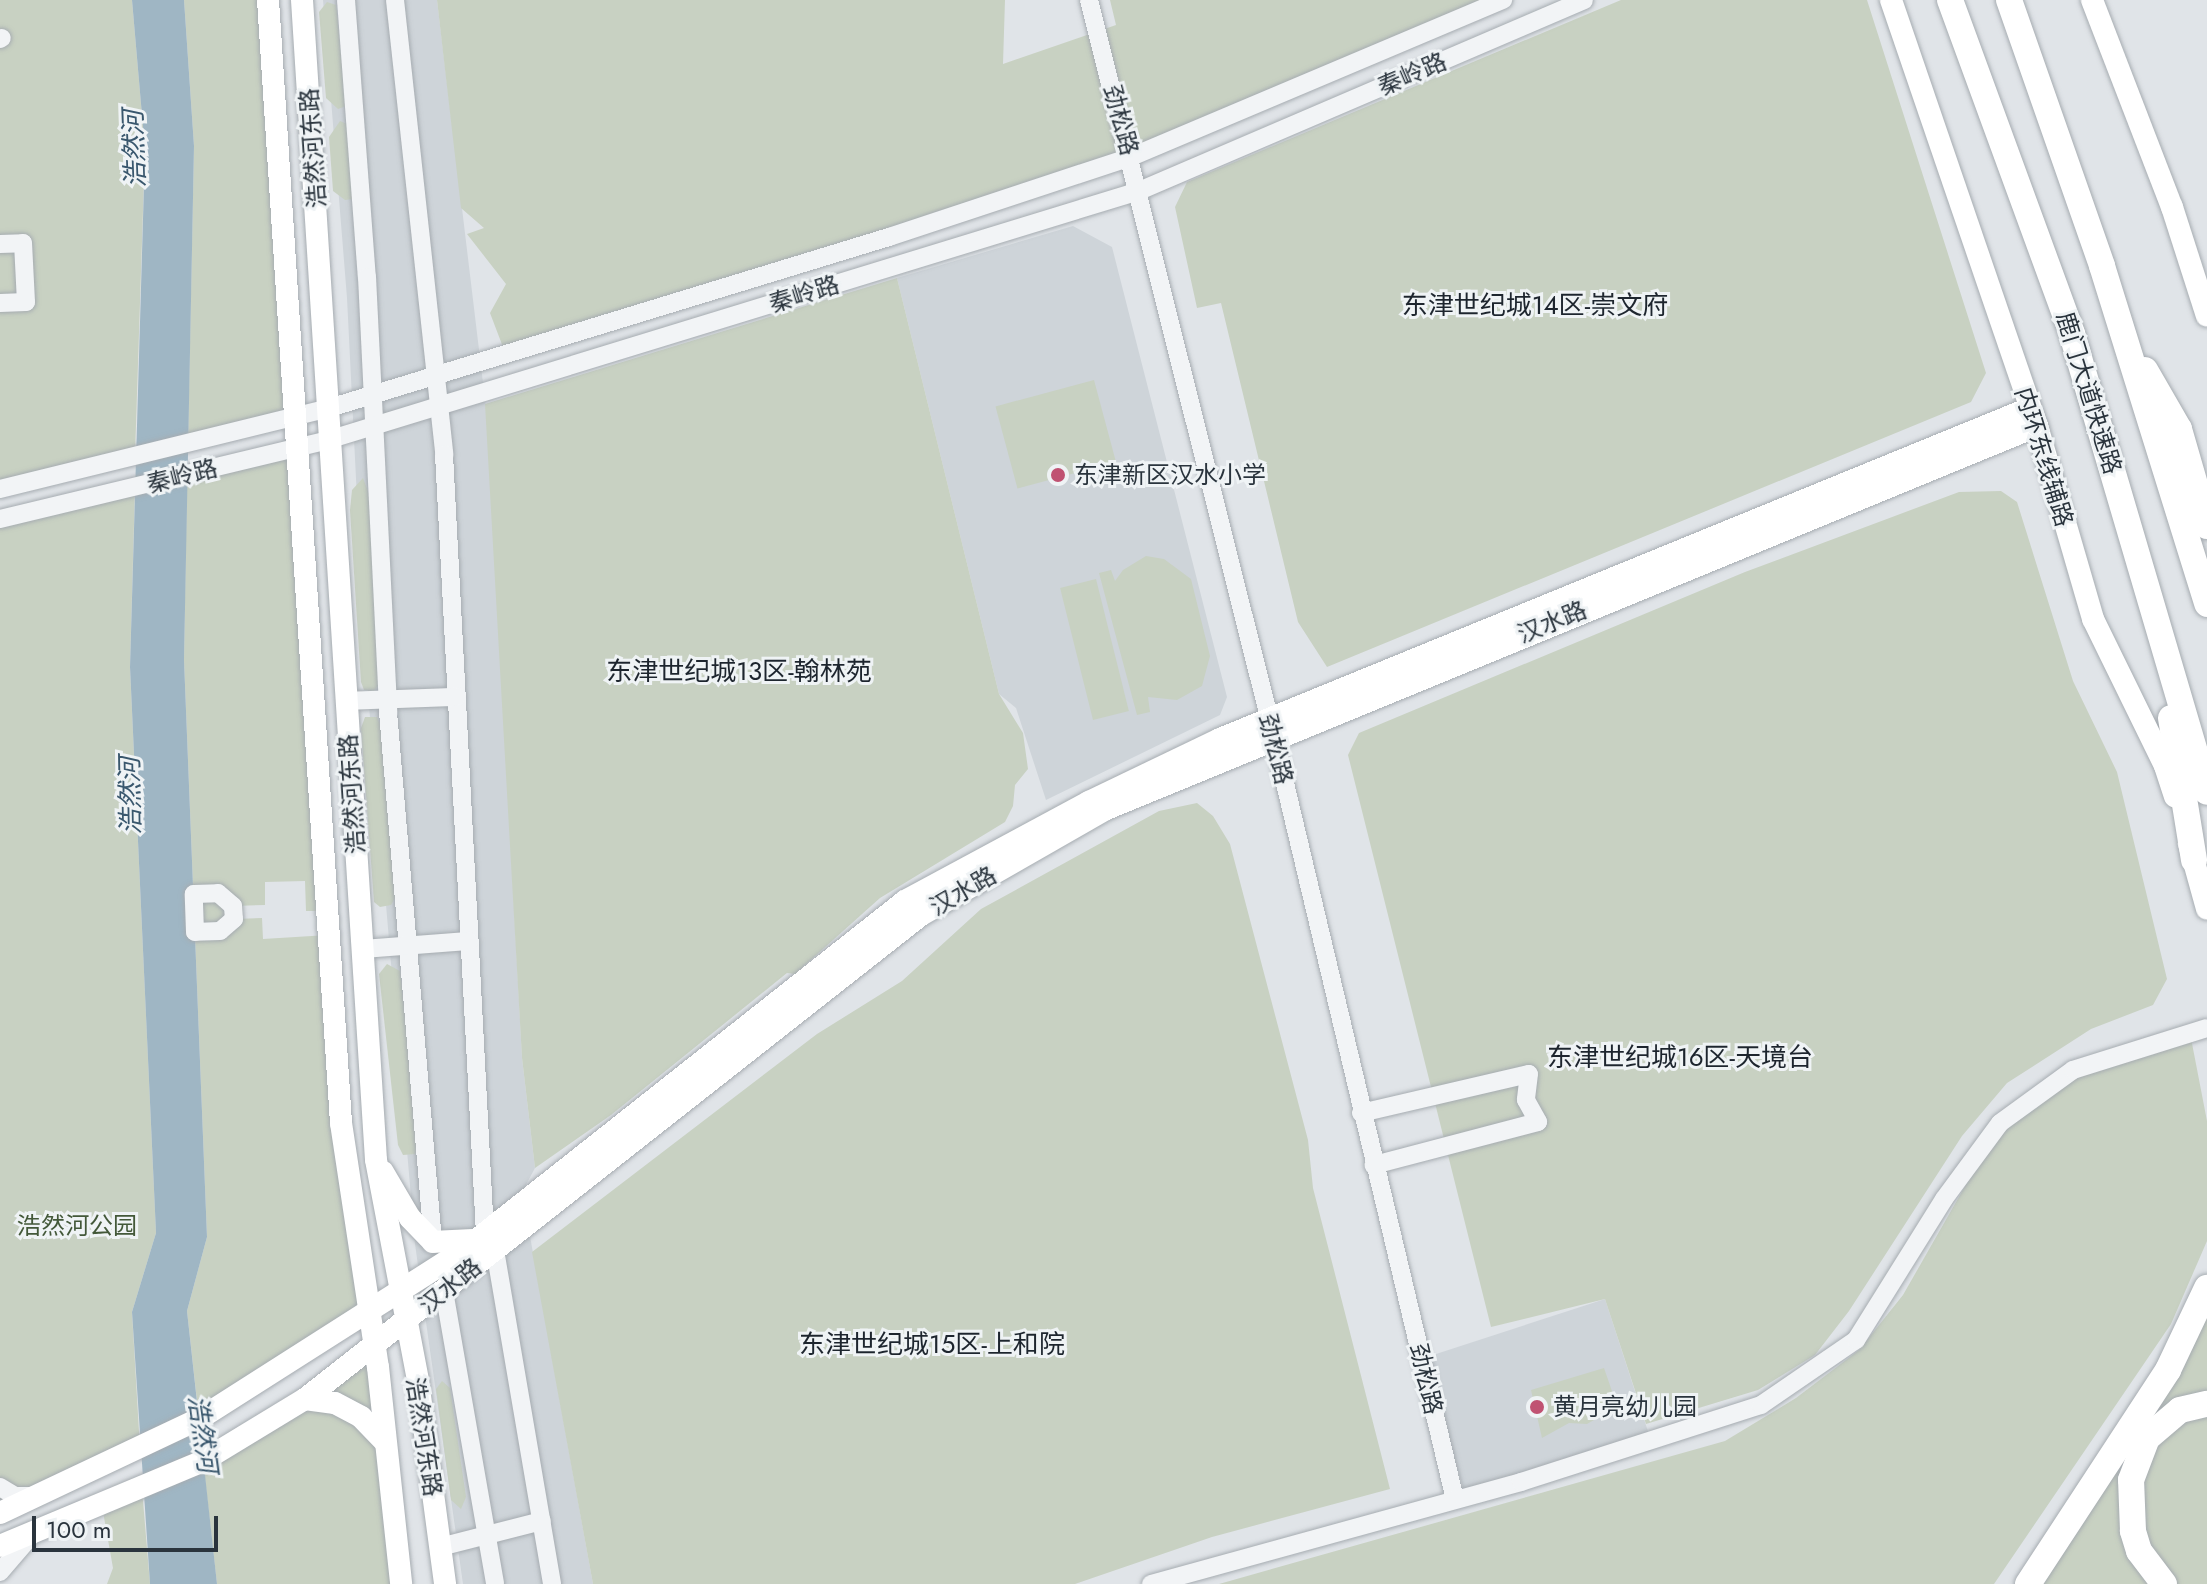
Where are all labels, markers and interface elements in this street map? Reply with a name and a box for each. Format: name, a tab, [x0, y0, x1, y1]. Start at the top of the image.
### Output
street label: 秦岭路	[1373, 47, 1451, 101]
street label: 劲松路	[1098, 81, 1144, 159]
street label: 浩然河东路	[294, 87, 332, 209]
water label: 浩然河	[118, 109, 152, 189]
street label: 秦岭路	[765, 270, 843, 318]
district label: 东津世纪城14区-崇文府	[1402, 290, 1668, 322]
street label: 鹿门大道快速路	[2051, 308, 2127, 478]
street label: 内环东线辅路	[2009, 384, 2079, 530]
street label: 秦岭路	[144, 453, 220, 499]
place label: 东津新区汉水小学	[1074, 461, 1266, 489]
marker: 东津新区汉水小学	[1049, 466, 1067, 484]
street label: 汉水路	[1513, 595, 1591, 649]
district label: 东津世纪城13区-翰林苑	[606, 656, 872, 688]
street label: 劲松路	[1253, 711, 1299, 787]
street label: 浩然河东路	[333, 733, 371, 855]
water label: 浩然河	[115, 757, 147, 835]
street label: 汉水路	[925, 861, 1001, 921]
district label: 东津世纪城16区-天境台	[1547, 1042, 1813, 1074]
park label: 浩然河公园	[17, 1212, 137, 1240]
street label: 汉水路	[413, 1252, 487, 1320]
district label: 东津世纪城15区-上和院	[799, 1329, 1065, 1361]
street label: 劲松路	[1404, 1341, 1448, 1417]
street label: 浩然河东路	[400, 1375, 448, 1499]
water label: 浩然河	[181, 1393, 223, 1475]
place label: 黄月亮幼儿园	[1553, 1393, 1697, 1421]
marker: 黄月亮幼儿园	[1528, 1398, 1546, 1416]
scale bar	[36, 1500, 222, 1550]
text: 100 m	[46, 1512, 112, 1547]

